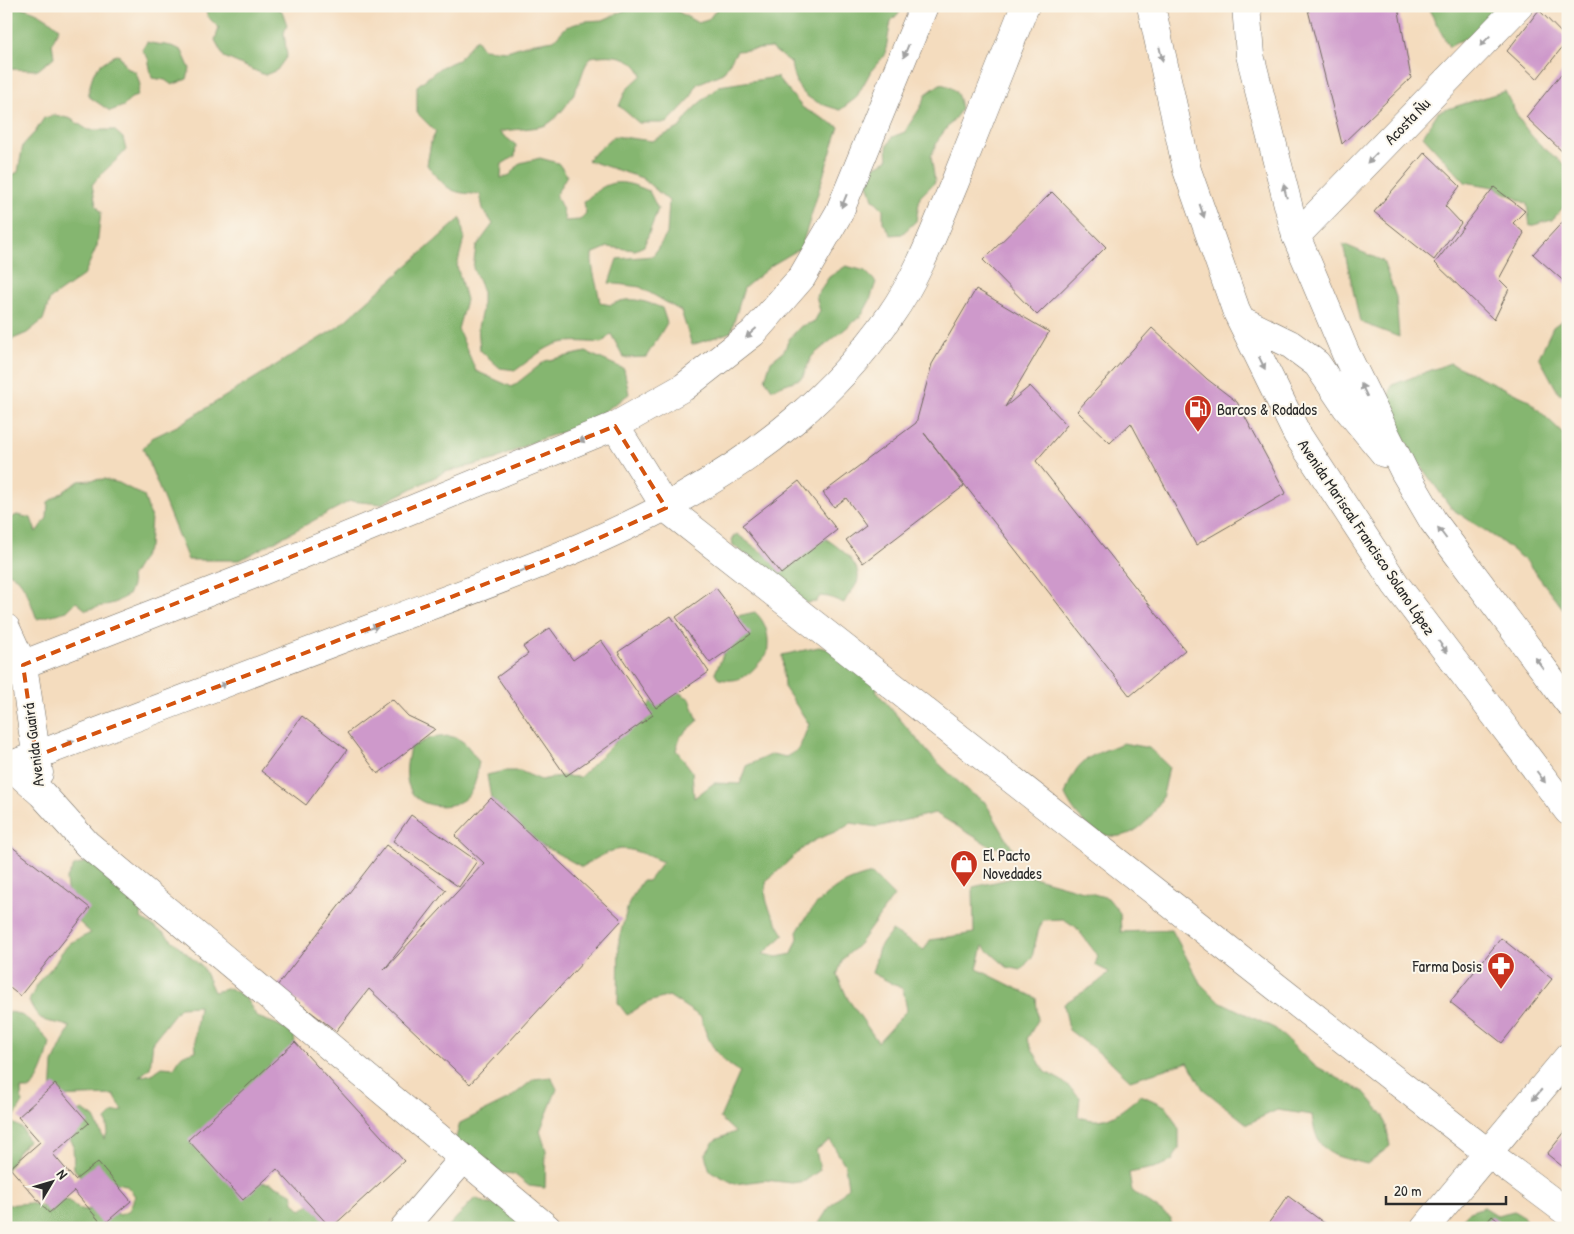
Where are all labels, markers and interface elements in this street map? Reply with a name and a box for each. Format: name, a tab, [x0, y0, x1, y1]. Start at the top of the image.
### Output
one-way arrow	[1479, 35, 1491, 47]
one-way arrow	[901, 44, 909, 58]
one-way arrow	[1157, 46, 1165, 61]
street label: Acosta Ñu	[1379, 92, 1435, 149]
one-way arrow	[1366, 152, 1378, 164]
one-way arrow	[1280, 184, 1288, 199]
one-way arrow	[839, 194, 847, 209]
one-way arrow	[1198, 204, 1206, 219]
one-way arrow	[745, 327, 757, 339]
one-way arrow	[1258, 356, 1266, 371]
one-way arrow	[1360, 383, 1368, 397]
fuel station icon: Barcos & Rodados	[1183, 394, 1213, 433]
place label: Barcos & Rodados	[1217, 398, 1317, 420]
one-way arrow	[578, 435, 592, 443]
street label: Avenida Mariscal Francisco Solano López	[1293, 435, 1441, 639]
one-way arrow	[1436, 527, 1447, 540]
one-way arrow	[517, 566, 532, 574]
one-way arrow	[365, 624, 380, 632]
one-way arrow	[1438, 640, 1448, 654]
one-way arrow	[1533, 657, 1544, 670]
one-way arrow	[213, 681, 227, 689]
street label: Avenida Guairá	[17, 702, 49, 788]
one-way arrow	[61, 739, 76, 747]
one-way arrow	[1536, 770, 1546, 784]
place label: El Pacto Novedades	[983, 844, 1042, 884]
shop icon: El Pacto Novedades	[949, 849, 979, 888]
pharmacy icon: Farma Dosis	[1486, 951, 1516, 990]
place label: Farma Dosis	[1412, 955, 1482, 977]
one-way arrow	[1531, 1088, 1542, 1101]
north arrow	[28, 1156, 78, 1206]
text: N	[53, 1165, 73, 1183]
scale bar	[1386, 1174, 1506, 1206]
text: 20 m	[1394, 1180, 1421, 1201]

